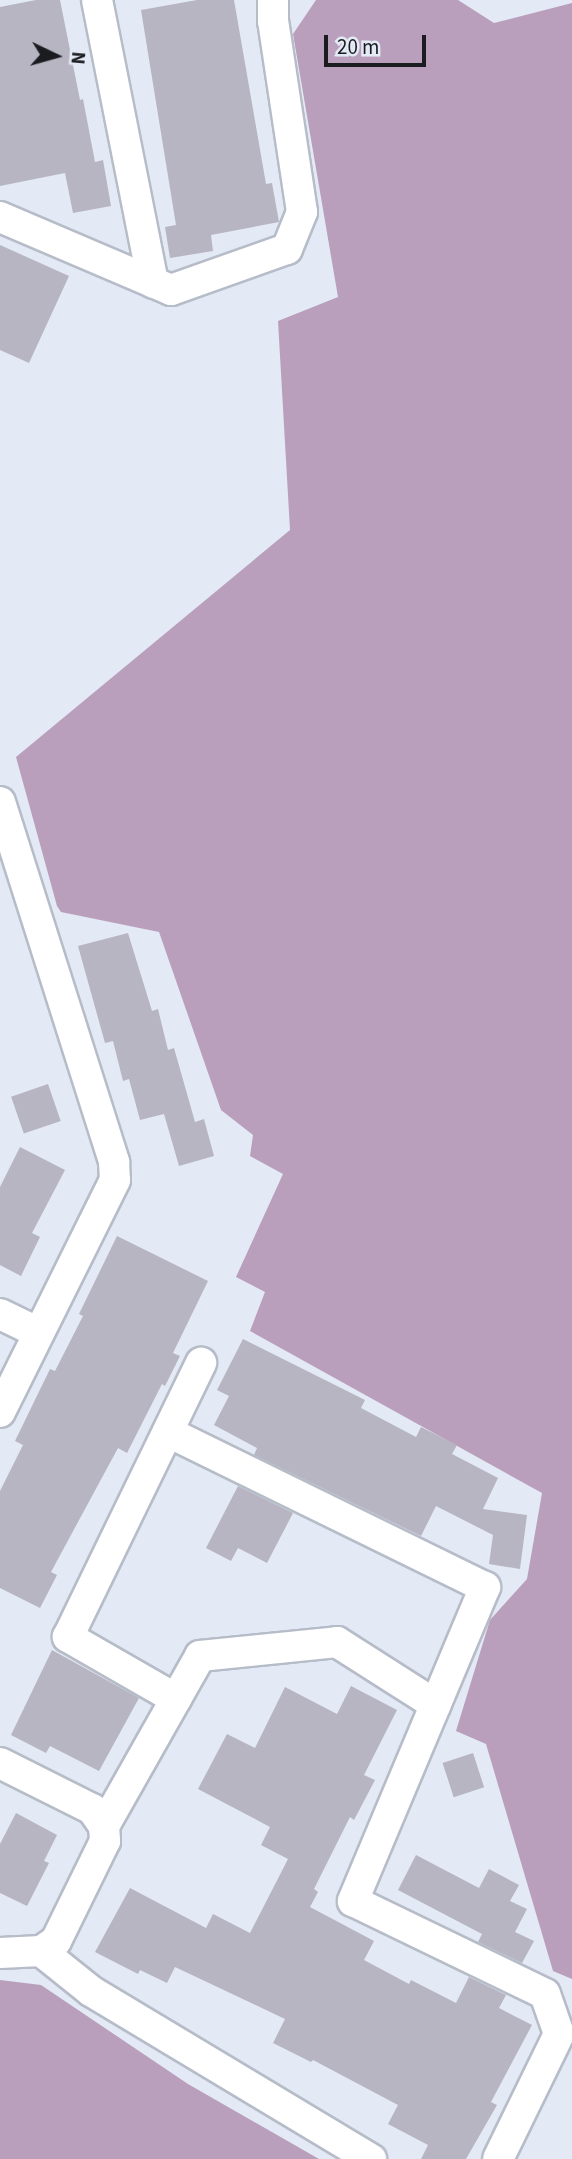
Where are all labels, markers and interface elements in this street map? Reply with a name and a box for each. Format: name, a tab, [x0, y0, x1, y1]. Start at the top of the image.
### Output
north arrow	[21, 21, 91, 91]
scale bar	[327, 21, 428, 65]
text: 20 m	[337, 32, 379, 62]
text: N	[63, 50, 91, 65]

